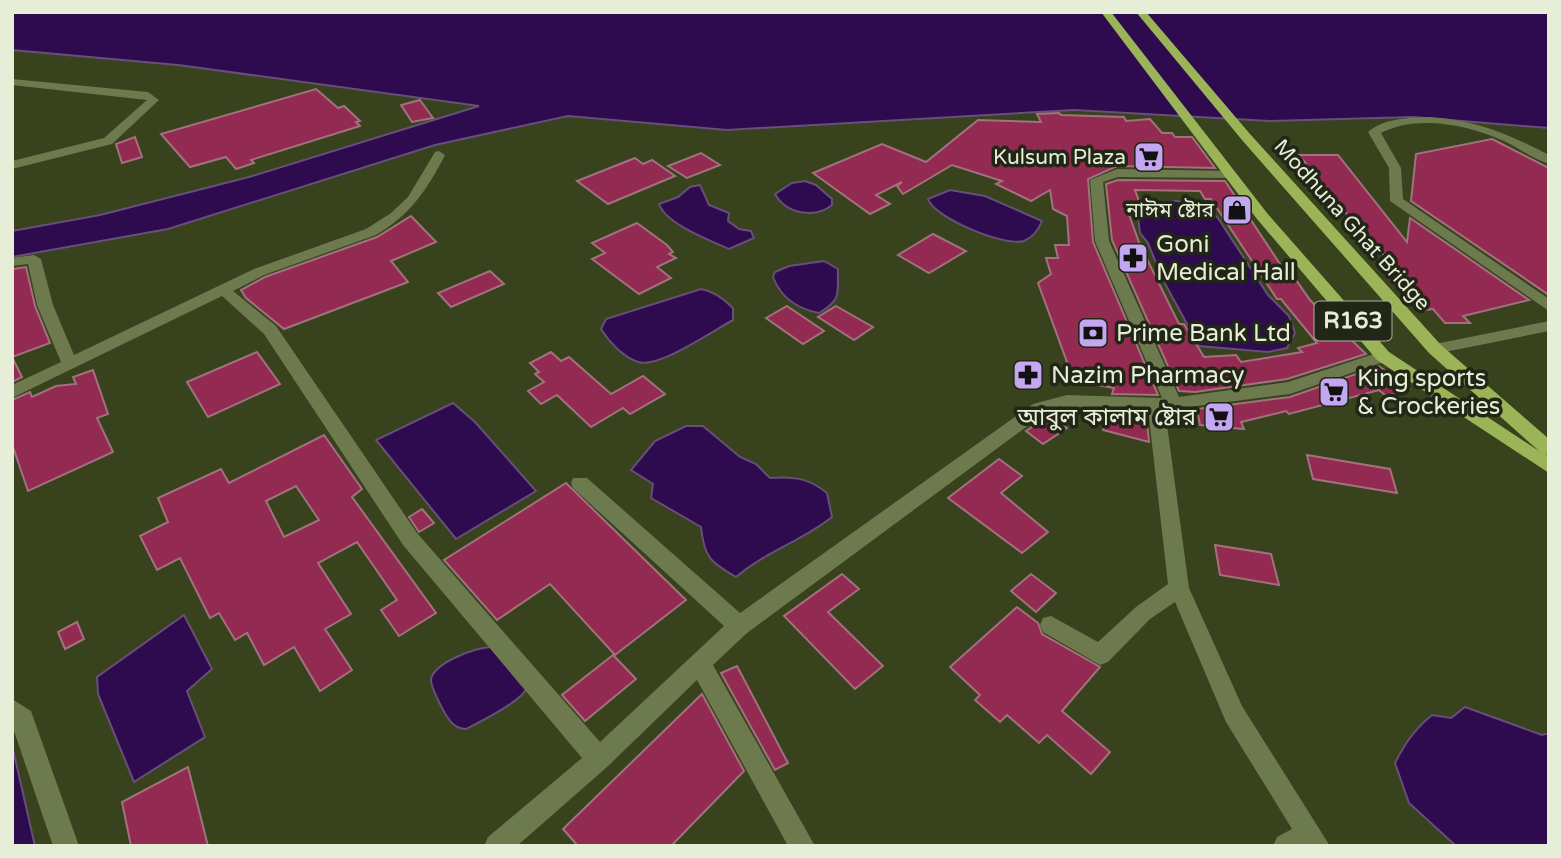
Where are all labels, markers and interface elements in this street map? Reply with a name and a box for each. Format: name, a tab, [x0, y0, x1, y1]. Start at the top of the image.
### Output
street label: Modhuna Ghat Bridge	[1269, 134, 1435, 316]
supermarket icon: Kulsum Plaza	[1132, 140, 1166, 174]
place label: Kulsum Plaza	[993, 145, 1126, 170]
shop icon: নাঈম ষ্টোর	[1220, 193, 1254, 227]
place label: নাঈম ষ্টোর	[1125, 198, 1214, 223]
place label: Goni Medical Hall	[1156, 230, 1296, 287]
pharmacy icon: Goni Medical Hall	[1116, 241, 1150, 275]
road number: R163	[1314, 302, 1392, 340]
bank icon: Prime Bank Ltd	[1076, 316, 1110, 350]
place label: Prime Bank Ltd	[1116, 319, 1291, 348]
pharmacy icon: Nazim Pharmacy	[1011, 358, 1045, 392]
place label: Nazim Pharmacy	[1051, 361, 1245, 390]
place label: King sports & Crockeries	[1357, 364, 1500, 421]
supermarket icon: King sports & Crockeries	[1317, 375, 1351, 409]
supermarket icon: আবুল কালাম ষ্টোর	[1202, 400, 1236, 434]
place label: আবুল কালাম ষ্টোর	[1016, 403, 1197, 432]

